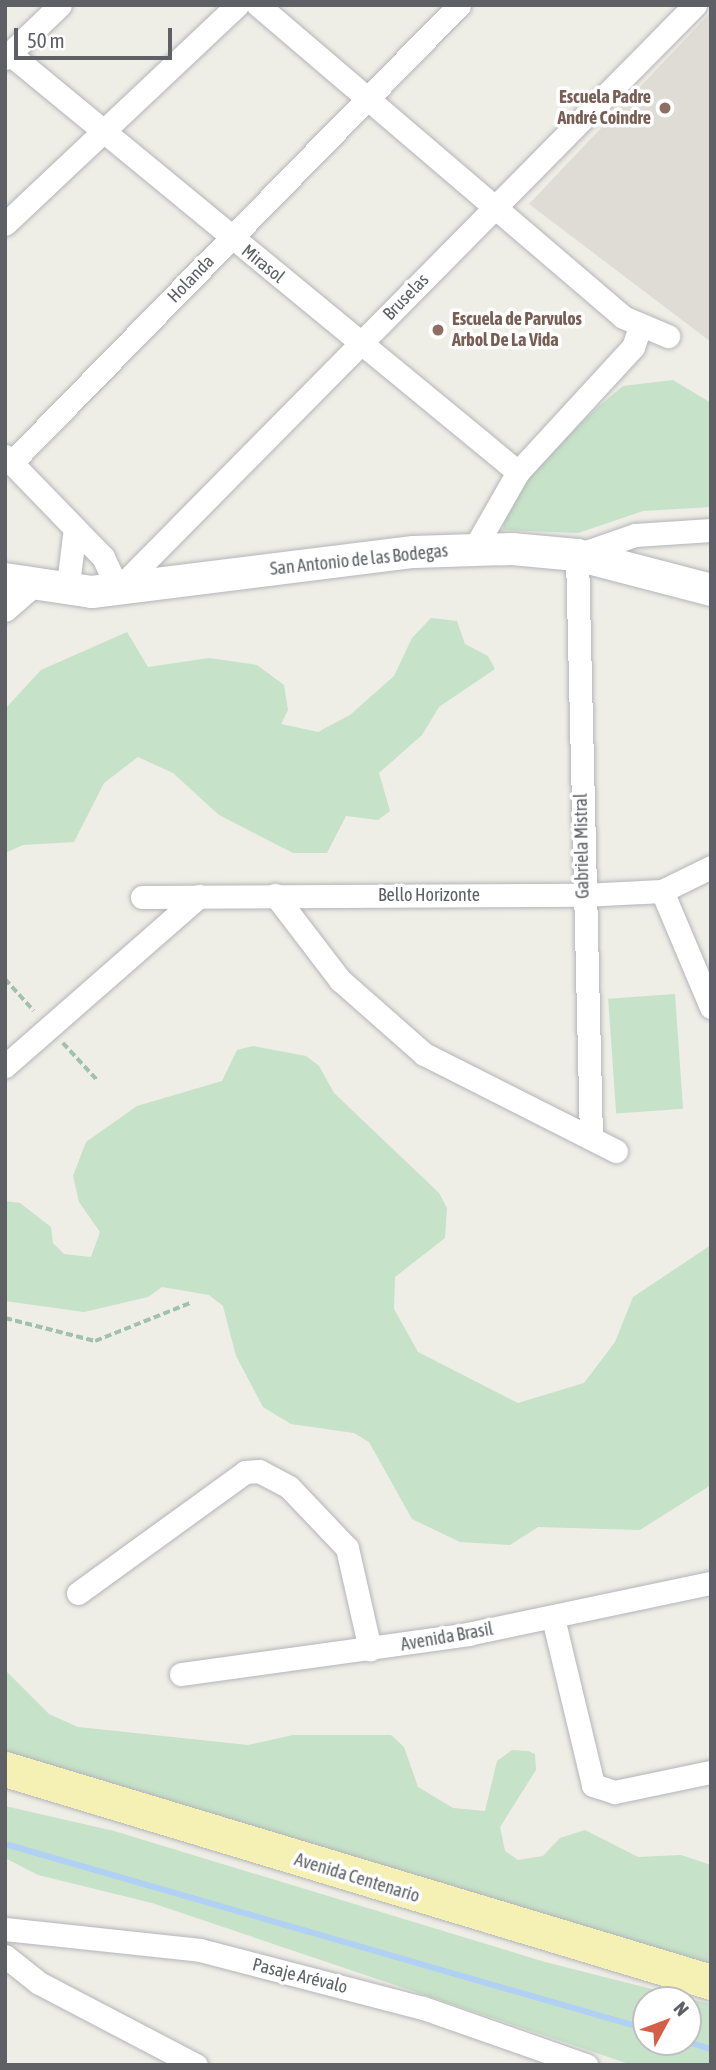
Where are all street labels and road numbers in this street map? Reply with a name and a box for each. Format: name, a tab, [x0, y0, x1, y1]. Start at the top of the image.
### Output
street label: Mirasol	[237, 240, 289, 288]
street label: Holanda	[163, 251, 219, 307]
street label: Bruselas	[379, 269, 433, 325]
street label: San Antonio de las Bodegas	[269, 540, 449, 580]
street label: Gabriela Mistral	[570, 793, 594, 899]
street label: Bello Horizonte	[378, 884, 480, 906]
street label: Avenida Brasil	[399, 1618, 495, 1656]
street label: Avenida Centenario	[292, 1849, 422, 1907]
street label: Pasaje Arévalo	[250, 1954, 350, 1998]

